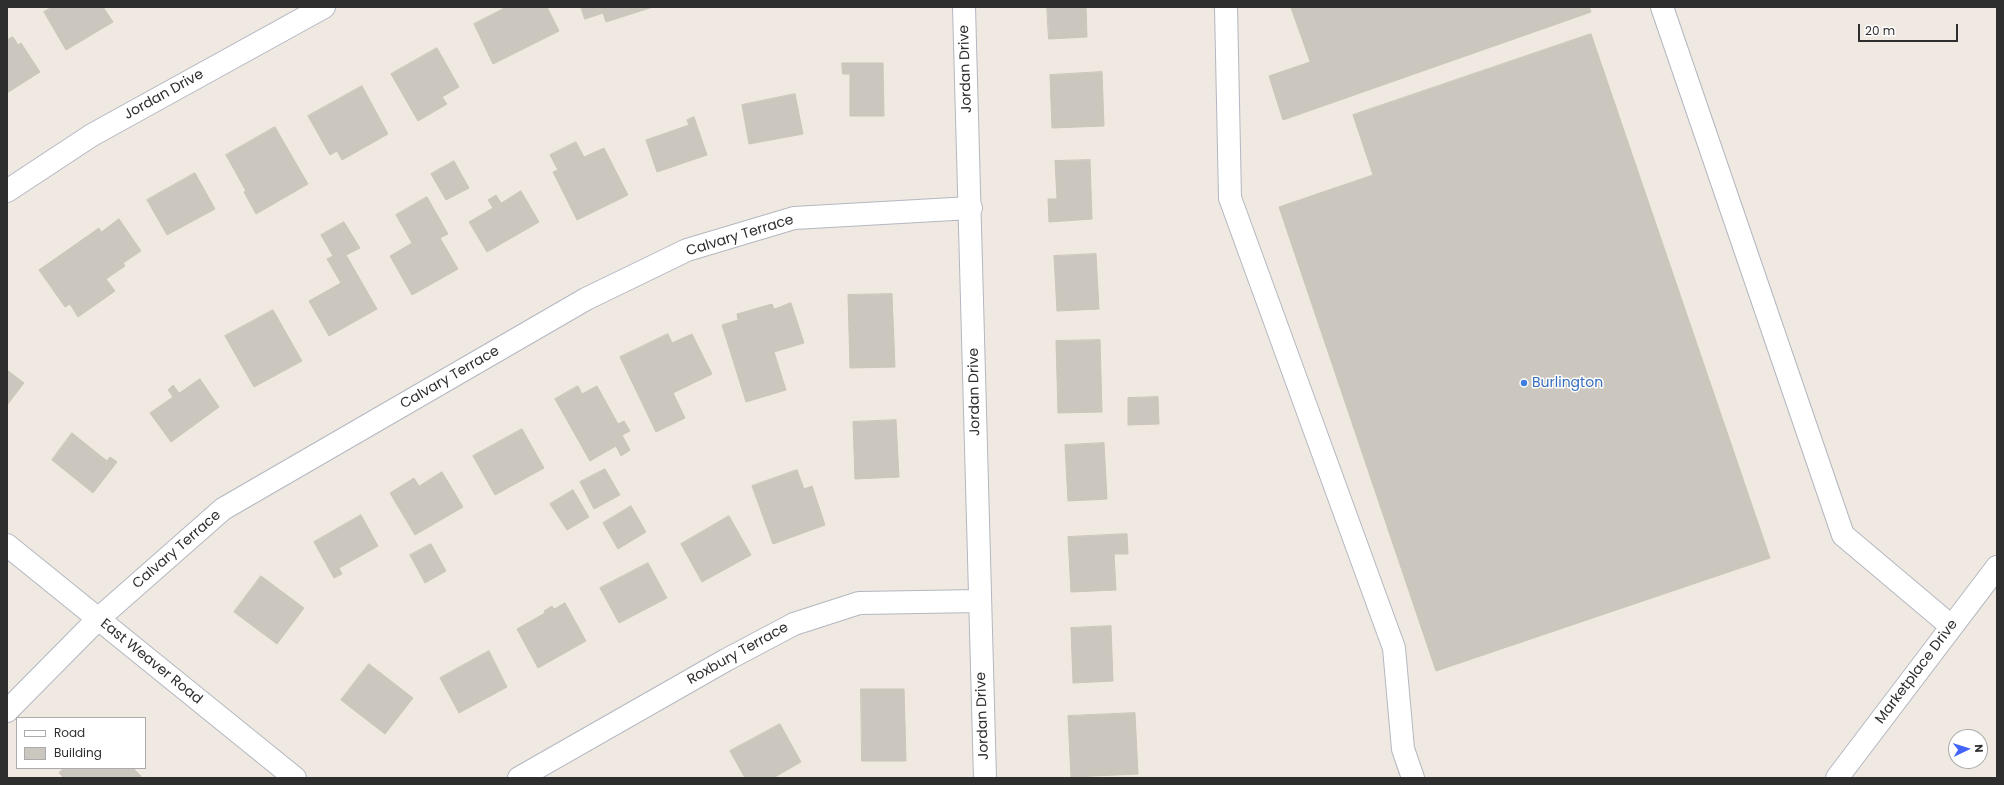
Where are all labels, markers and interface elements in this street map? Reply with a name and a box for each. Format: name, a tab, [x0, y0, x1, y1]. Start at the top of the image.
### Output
scale bar	[1860, 16, 1960, 42]
text: 20 m	[1865, 22, 1895, 39]
street label: Jordan Drive	[956, 25, 976, 113]
street label: Jordan Drive	[121, 66, 207, 124]
street label: Calvary Terrace	[684, 212, 796, 260]
street label: Calvary Terrace	[398, 343, 502, 413]
street label: Jordan Drive	[966, 348, 984, 436]
place label: Burlington	[1532, 375, 1603, 391]
marker: Burlington	[1519, 378, 1529, 388]
street label: Calvary Terrace	[130, 507, 224, 593]
street label: East Weaver Road	[97, 616, 205, 708]
street label: Marketplace Drive	[1872, 617, 1962, 727]
street label: Roxbury Terrace	[685, 619, 791, 689]
street label: Jordan Drive	[973, 672, 993, 760]
legend	[16, 717, 146, 769]
text: Road	[54, 724, 85, 741]
north arrow	[1948, 729, 1988, 769]
text: Building	[54, 744, 102, 761]
text: N	[1971, 744, 1987, 753]

